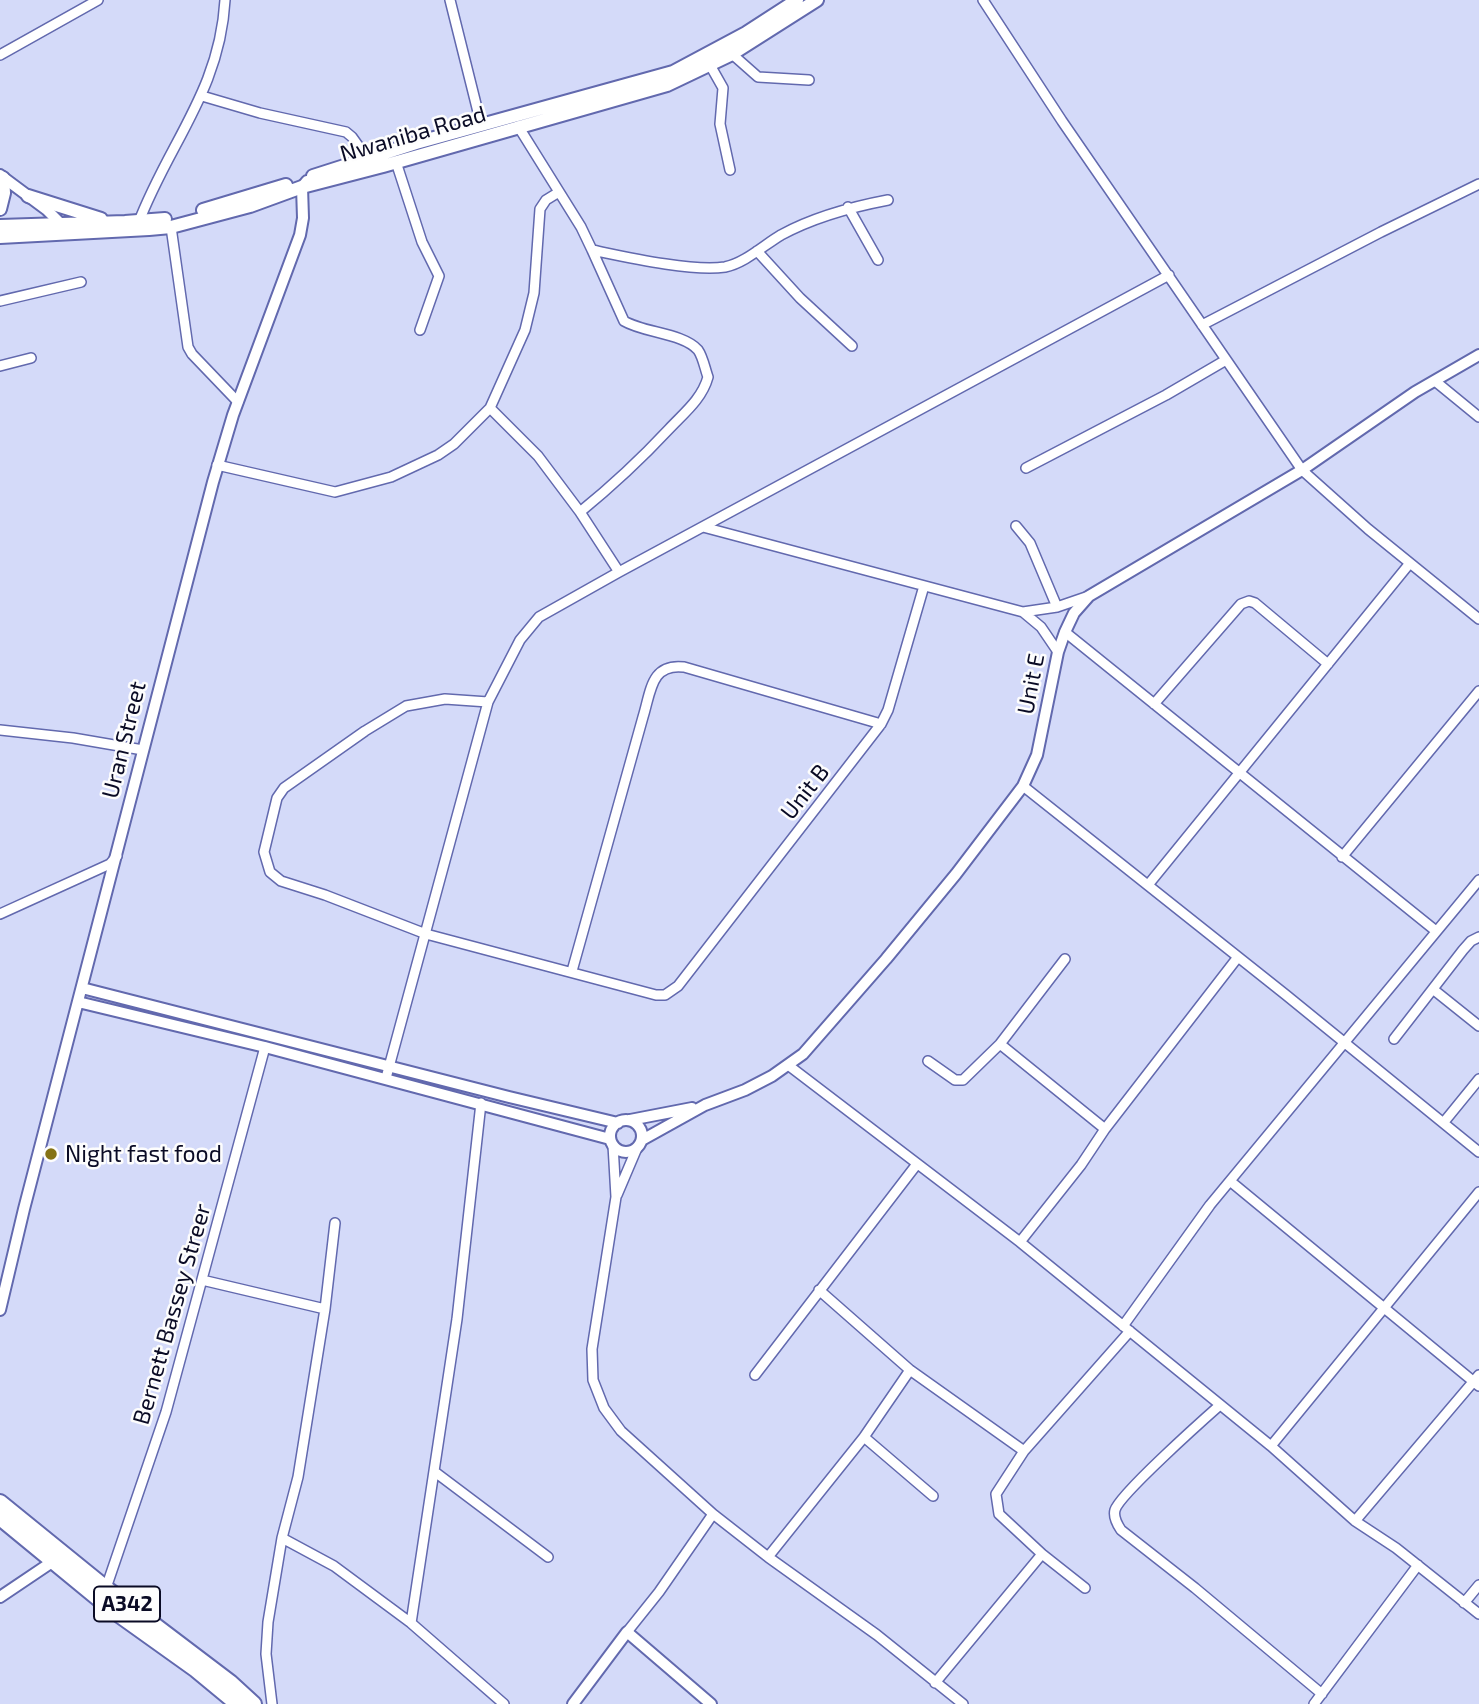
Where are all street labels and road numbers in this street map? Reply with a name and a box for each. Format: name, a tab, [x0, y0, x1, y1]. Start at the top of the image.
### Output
street label: Nwaniba Road	[337, 100, 489, 168]
street label: Unit E	[1012, 651, 1050, 717]
street label: Uran Street	[96, 679, 152, 801]
street label: Unit B	[775, 759, 835, 825]
street label: Bernett Bassey Streer	[127, 1200, 217, 1428]
road number: A342	[94, 1586, 160, 1622]

